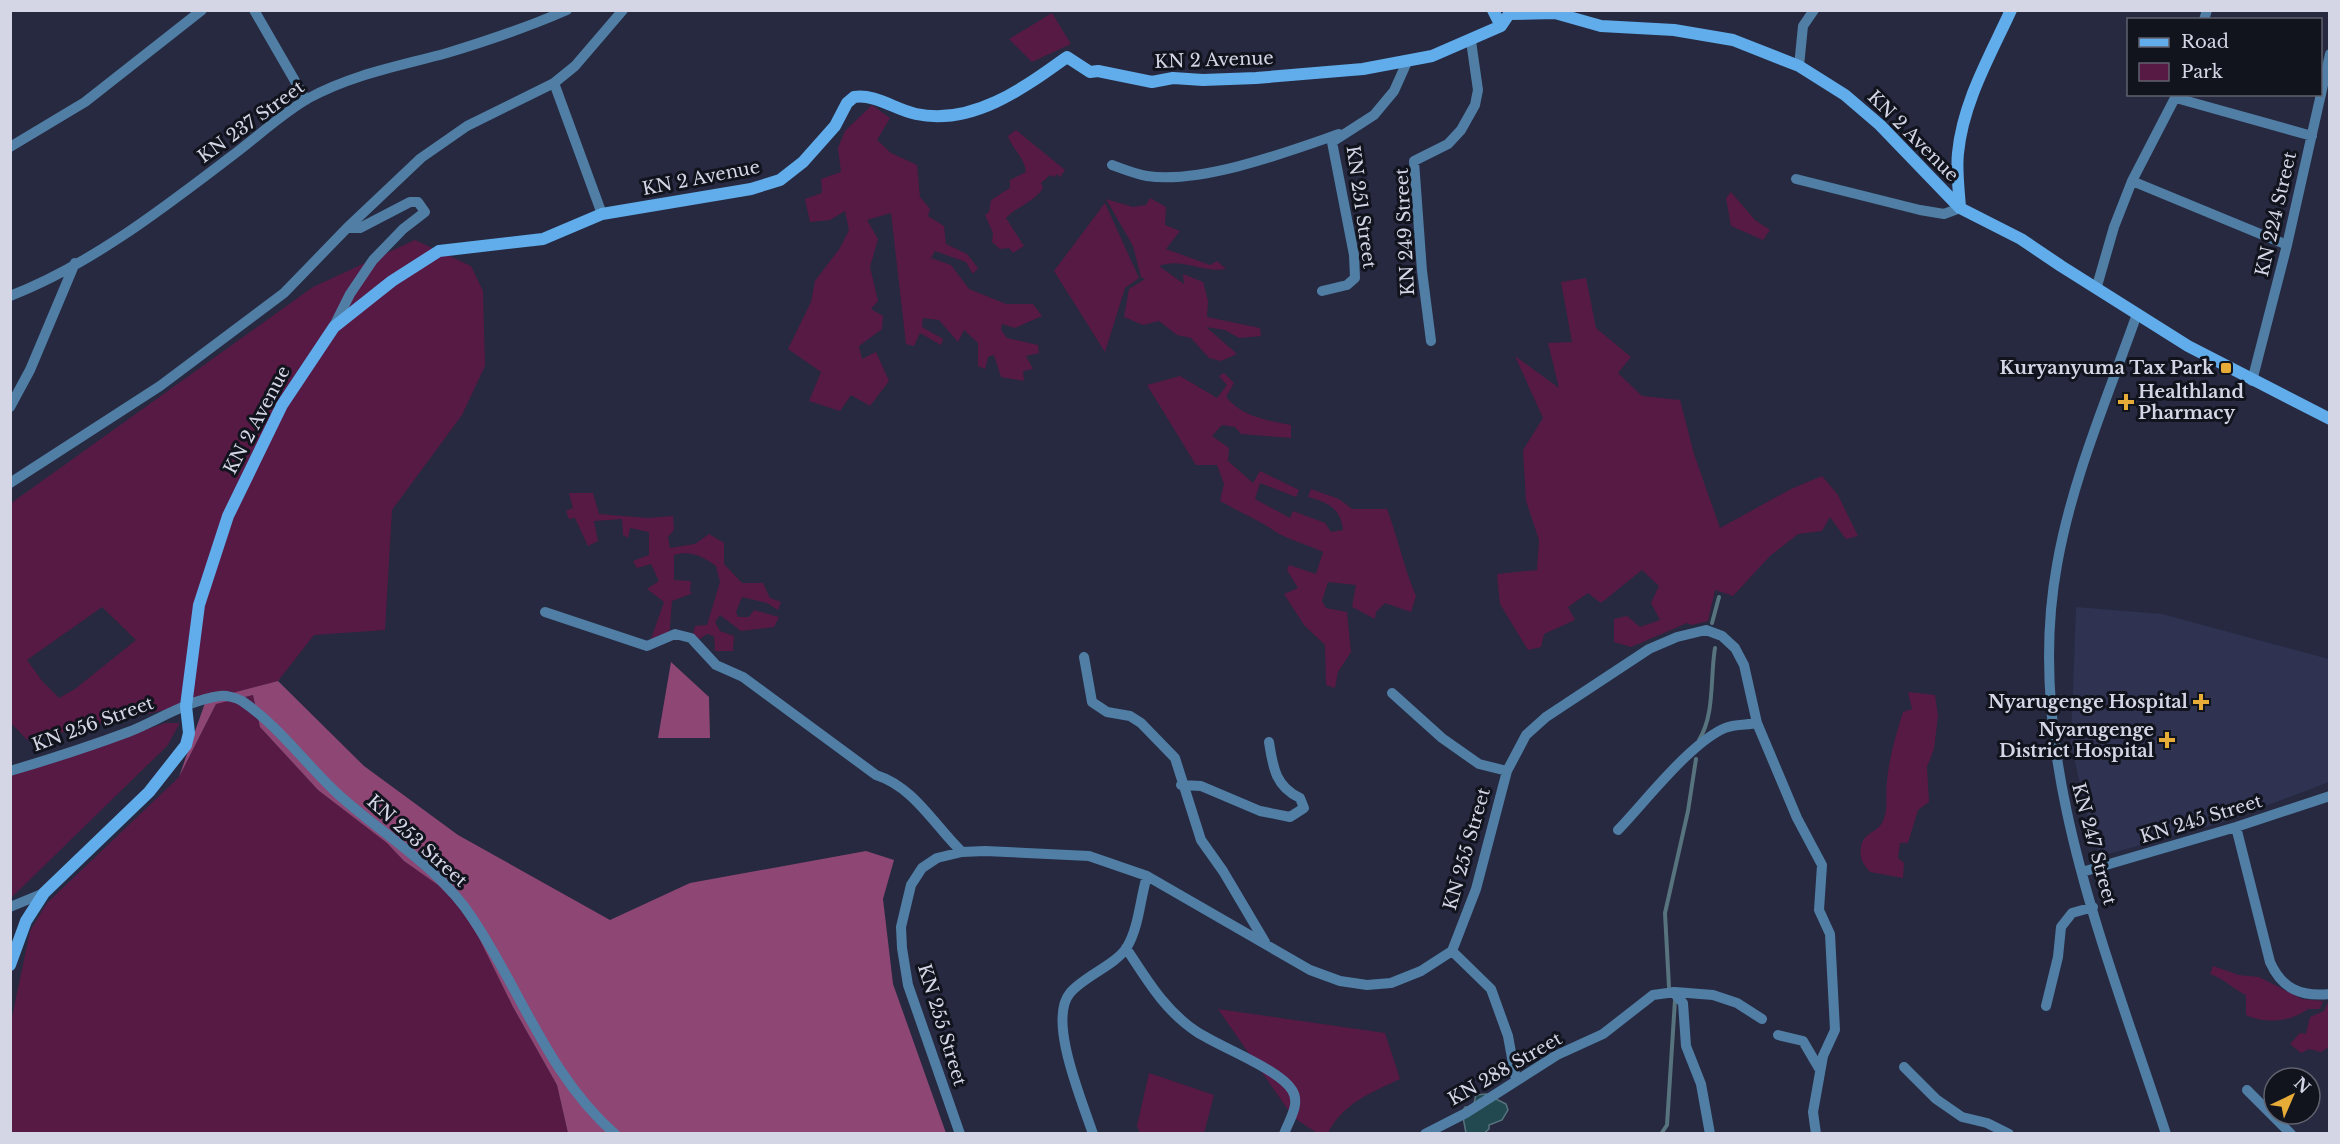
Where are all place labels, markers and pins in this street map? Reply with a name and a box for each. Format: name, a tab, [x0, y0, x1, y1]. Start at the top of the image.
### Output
place label: Kuryanyuma Tax Park	[2000, 357, 2215, 379]
marker: Kuryanyuma Tax Park	[2219, 361, 2233, 375]
place label: Healthland Pharmacy	[2138, 381, 2244, 424]
marker: Healthland Pharmacy	[2119, 395, 2133, 409]
place label: Nyarugenge Hospital	[1988, 691, 2189, 713]
marker: Nyarugenge Hospital	[2192, 693, 2210, 711]
place label: Nyarugenge District Hospital	[1999, 719, 2155, 762]
marker: Nyarugenge District Hospital	[2158, 731, 2176, 749]

